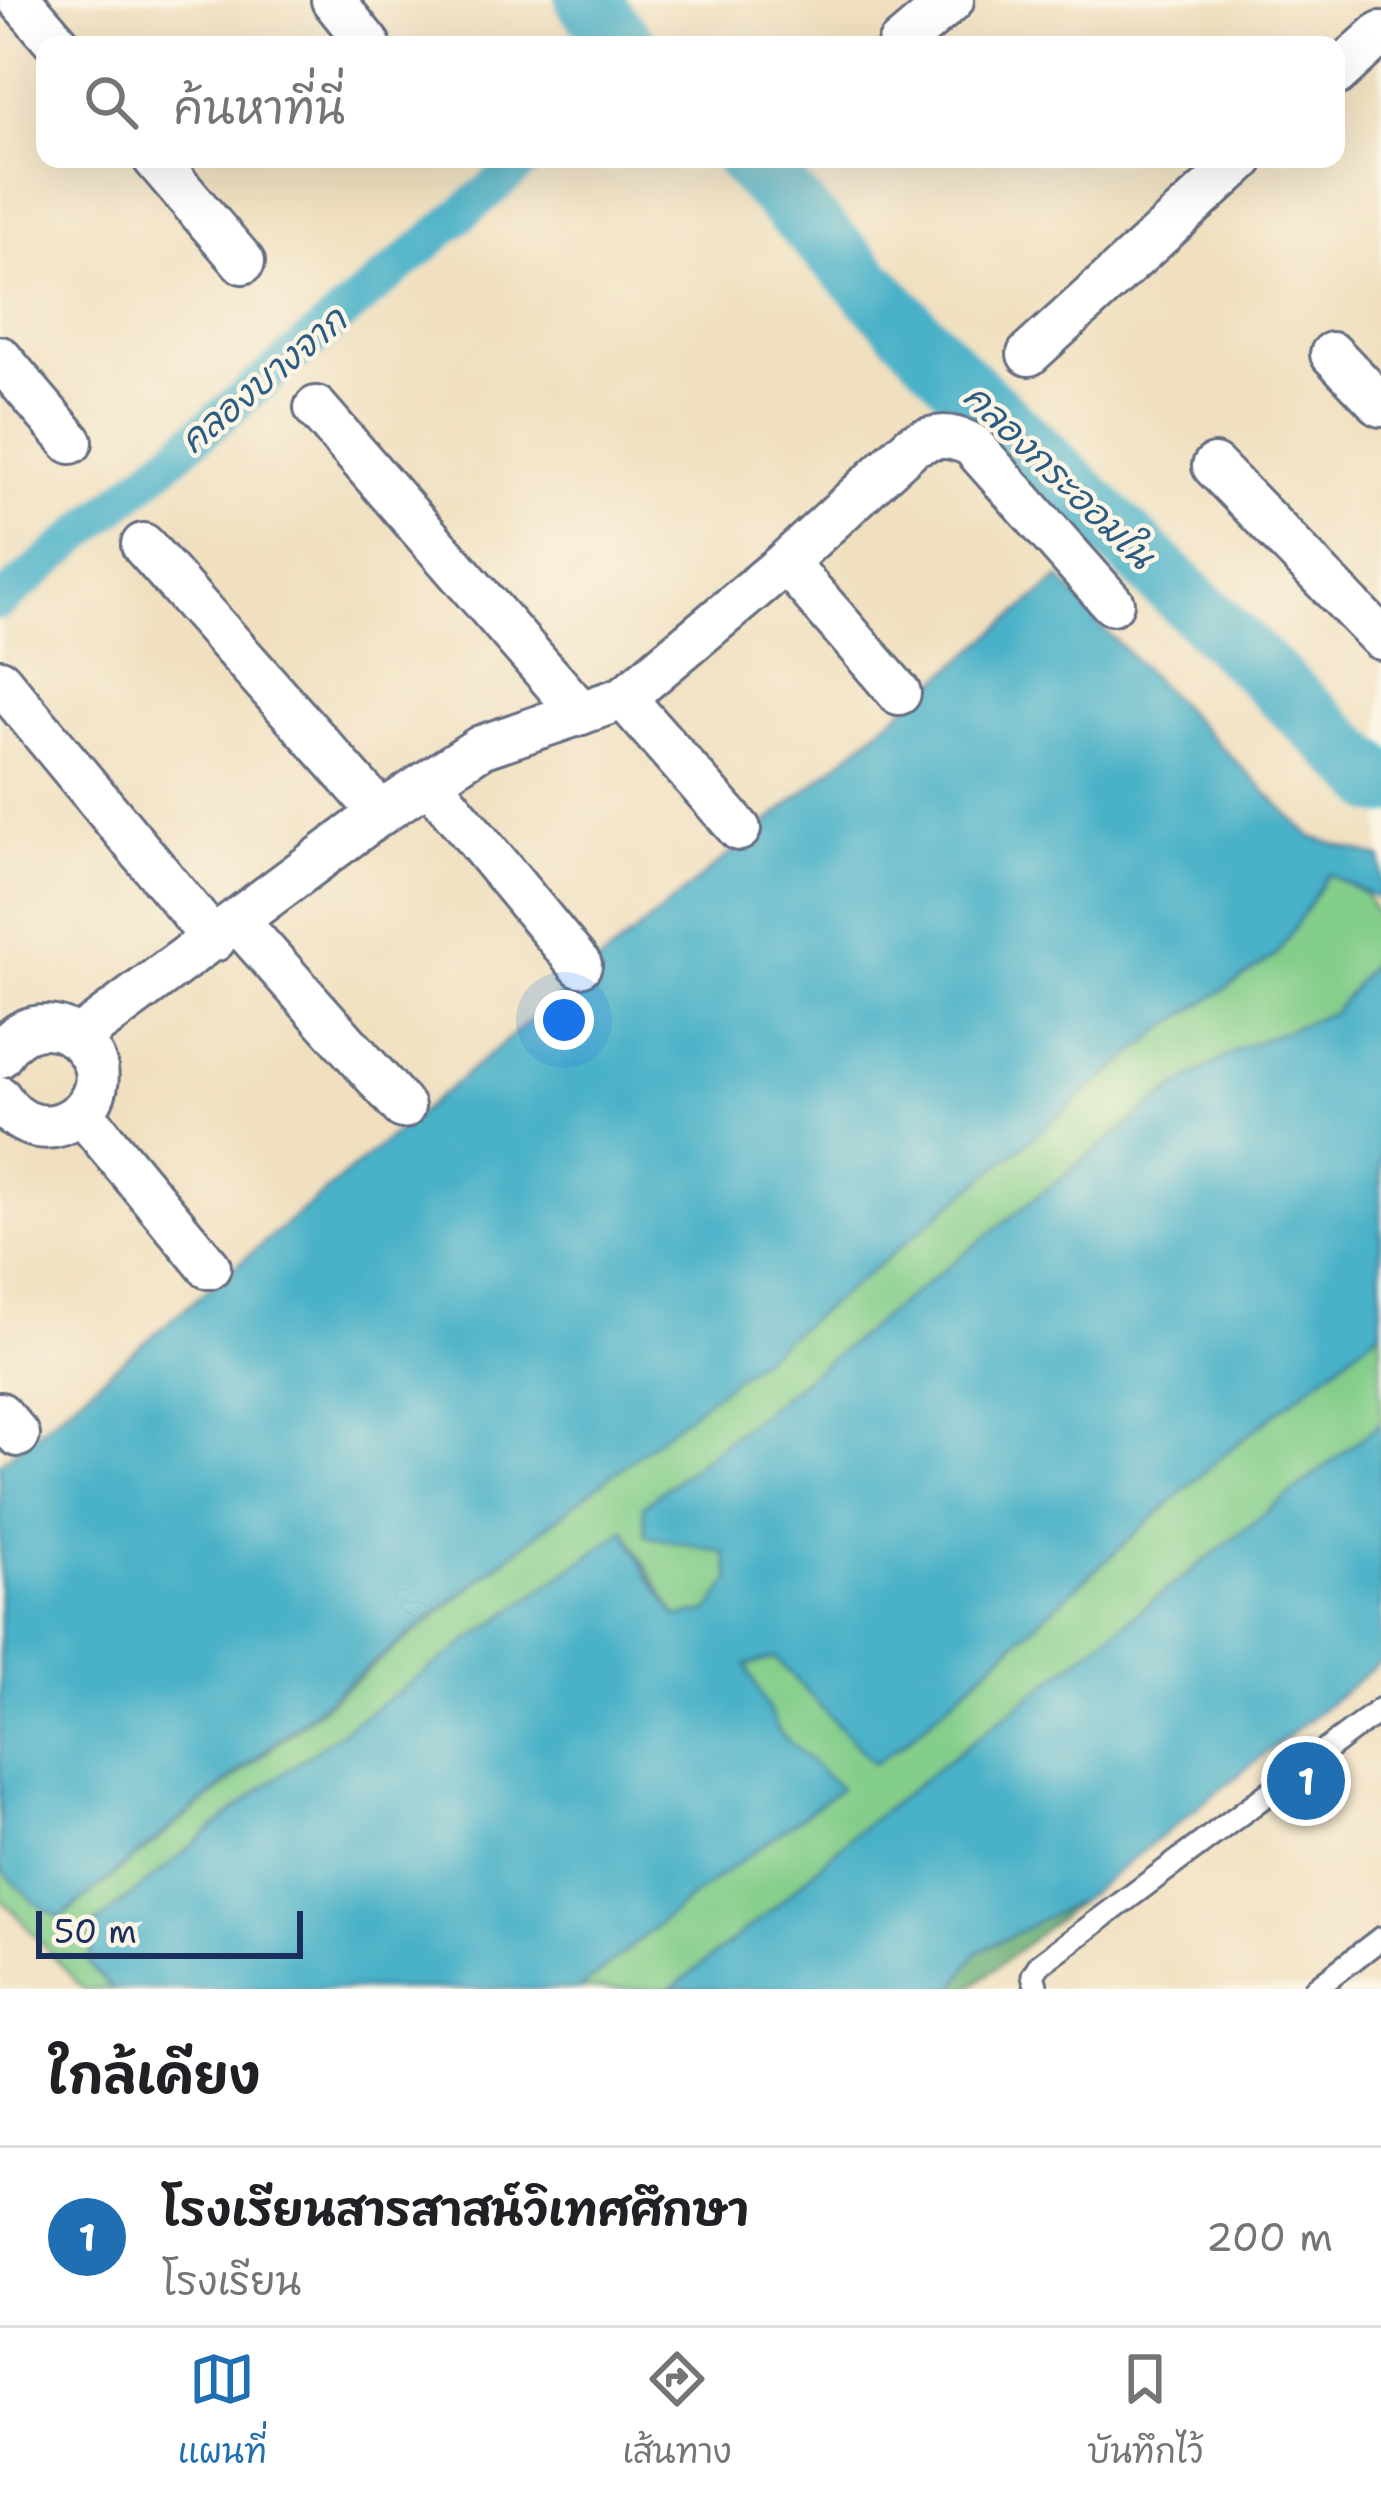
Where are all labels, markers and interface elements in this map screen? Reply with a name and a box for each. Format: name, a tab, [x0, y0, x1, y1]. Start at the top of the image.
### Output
search box	[36, 36, 1345, 168]
icon: search	[78, 69, 144, 135]
text: ค้นหาที่นี่	[174, 78, 345, 138]
water label: คลองบางจาก	[169, 294, 358, 464]
water label: คลองกระออมใน	[953, 373, 1166, 581]
your location	[534, 990, 594, 1050]
pin: 1	[1267, 1736, 1345, 1826]
scale bar	[36, 1905, 303, 1958]
text: 50 m	[54, 1909, 137, 1954]
text: ใกล้เคียง	[48, 2041, 260, 2109]
text: โรงเรียนสารสาสน์วิเทศศึกษา	[162, 2179, 749, 2239]
text: 1	[78, 2211, 96, 2263]
text: 200 m	[1206, 2211, 1333, 2263]
text: โรงเรียน	[162, 2255, 301, 2307]
tab: แผนที่	[178, 2346, 267, 2476]
tab: เส้นทาง	[622, 2346, 732, 2476]
tab: บันทึกไว้	[1087, 2346, 1203, 2476]

